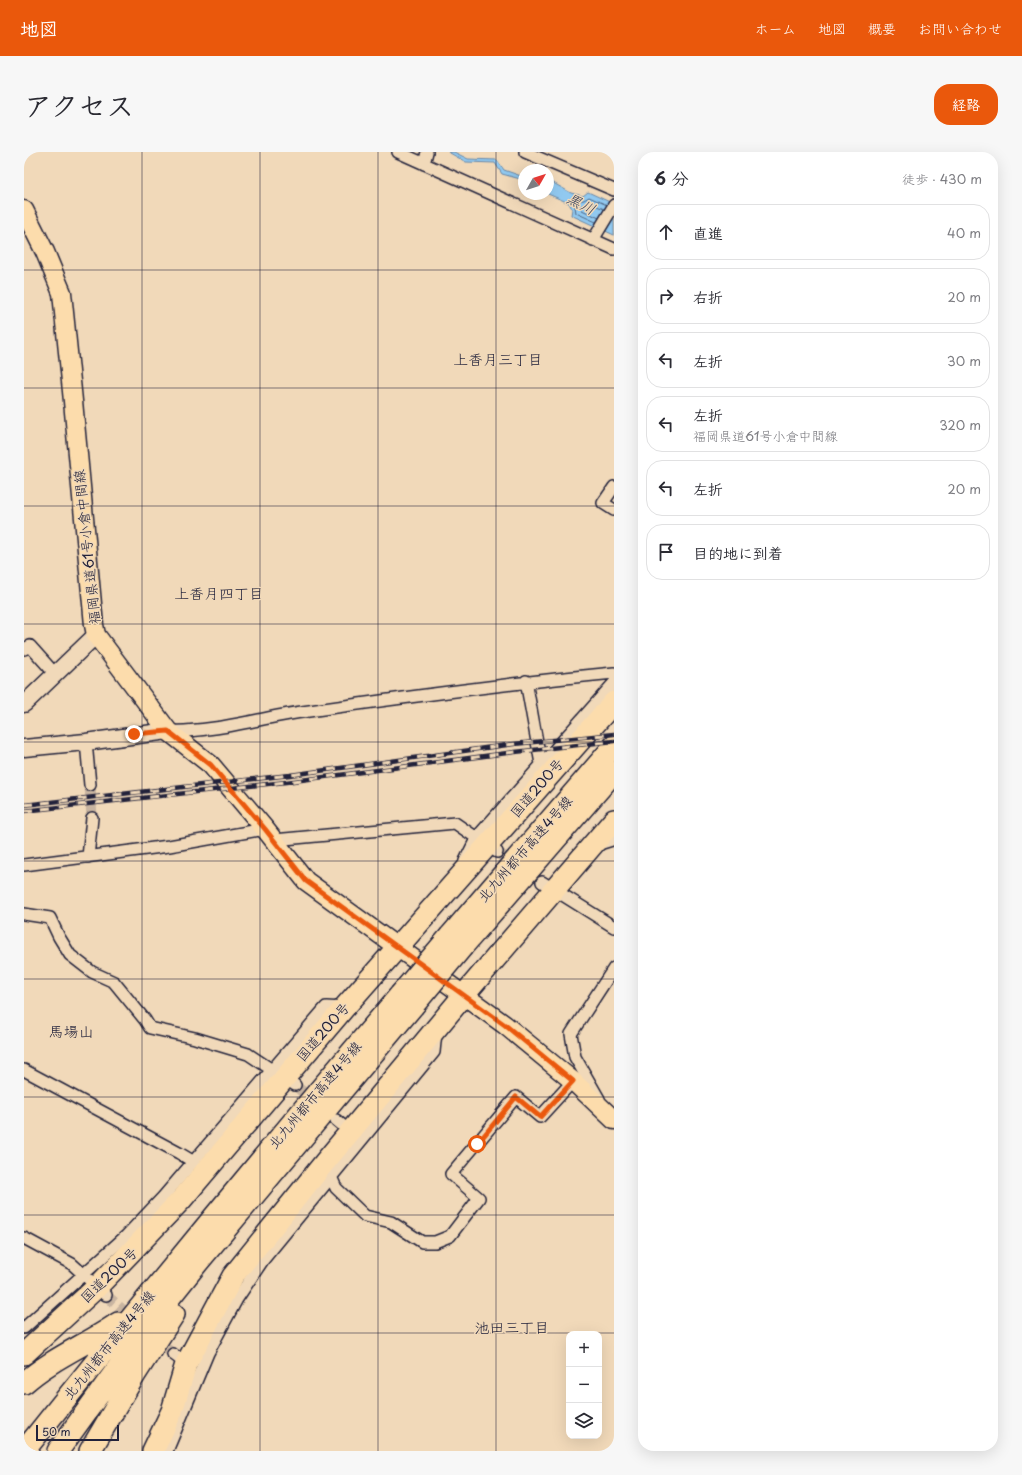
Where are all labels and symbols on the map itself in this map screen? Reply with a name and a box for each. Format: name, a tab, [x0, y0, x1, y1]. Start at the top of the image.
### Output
north arrow	[518, 164, 554, 200]
water label: 黒川	[563, 186, 600, 220]
district label: 上香月三丁目	[453, 347, 543, 370]
street label: 福岡県道61号小倉中間線	[68, 469, 105, 626]
district label: 上香月四丁目	[174, 581, 264, 604]
route end	[125, 725, 143, 743]
street label: 国道200号	[505, 754, 568, 822]
street label: 北九州都市高速4号線	[472, 791, 577, 907]
street label: 国道200号	[291, 998, 354, 1066]
district label: 馬場山	[48, 1019, 94, 1042]
street label: 北九州都市高速4号線	[263, 1036, 366, 1153]
route start	[468, 1135, 486, 1153]
street label: 国道200号	[75, 1242, 142, 1307]
street label: 北九州都市高速4号線	[58, 1286, 159, 1404]
district label: 池田三丁目	[474, 1315, 550, 1338]
scale bar	[36, 1423, 119, 1442]

